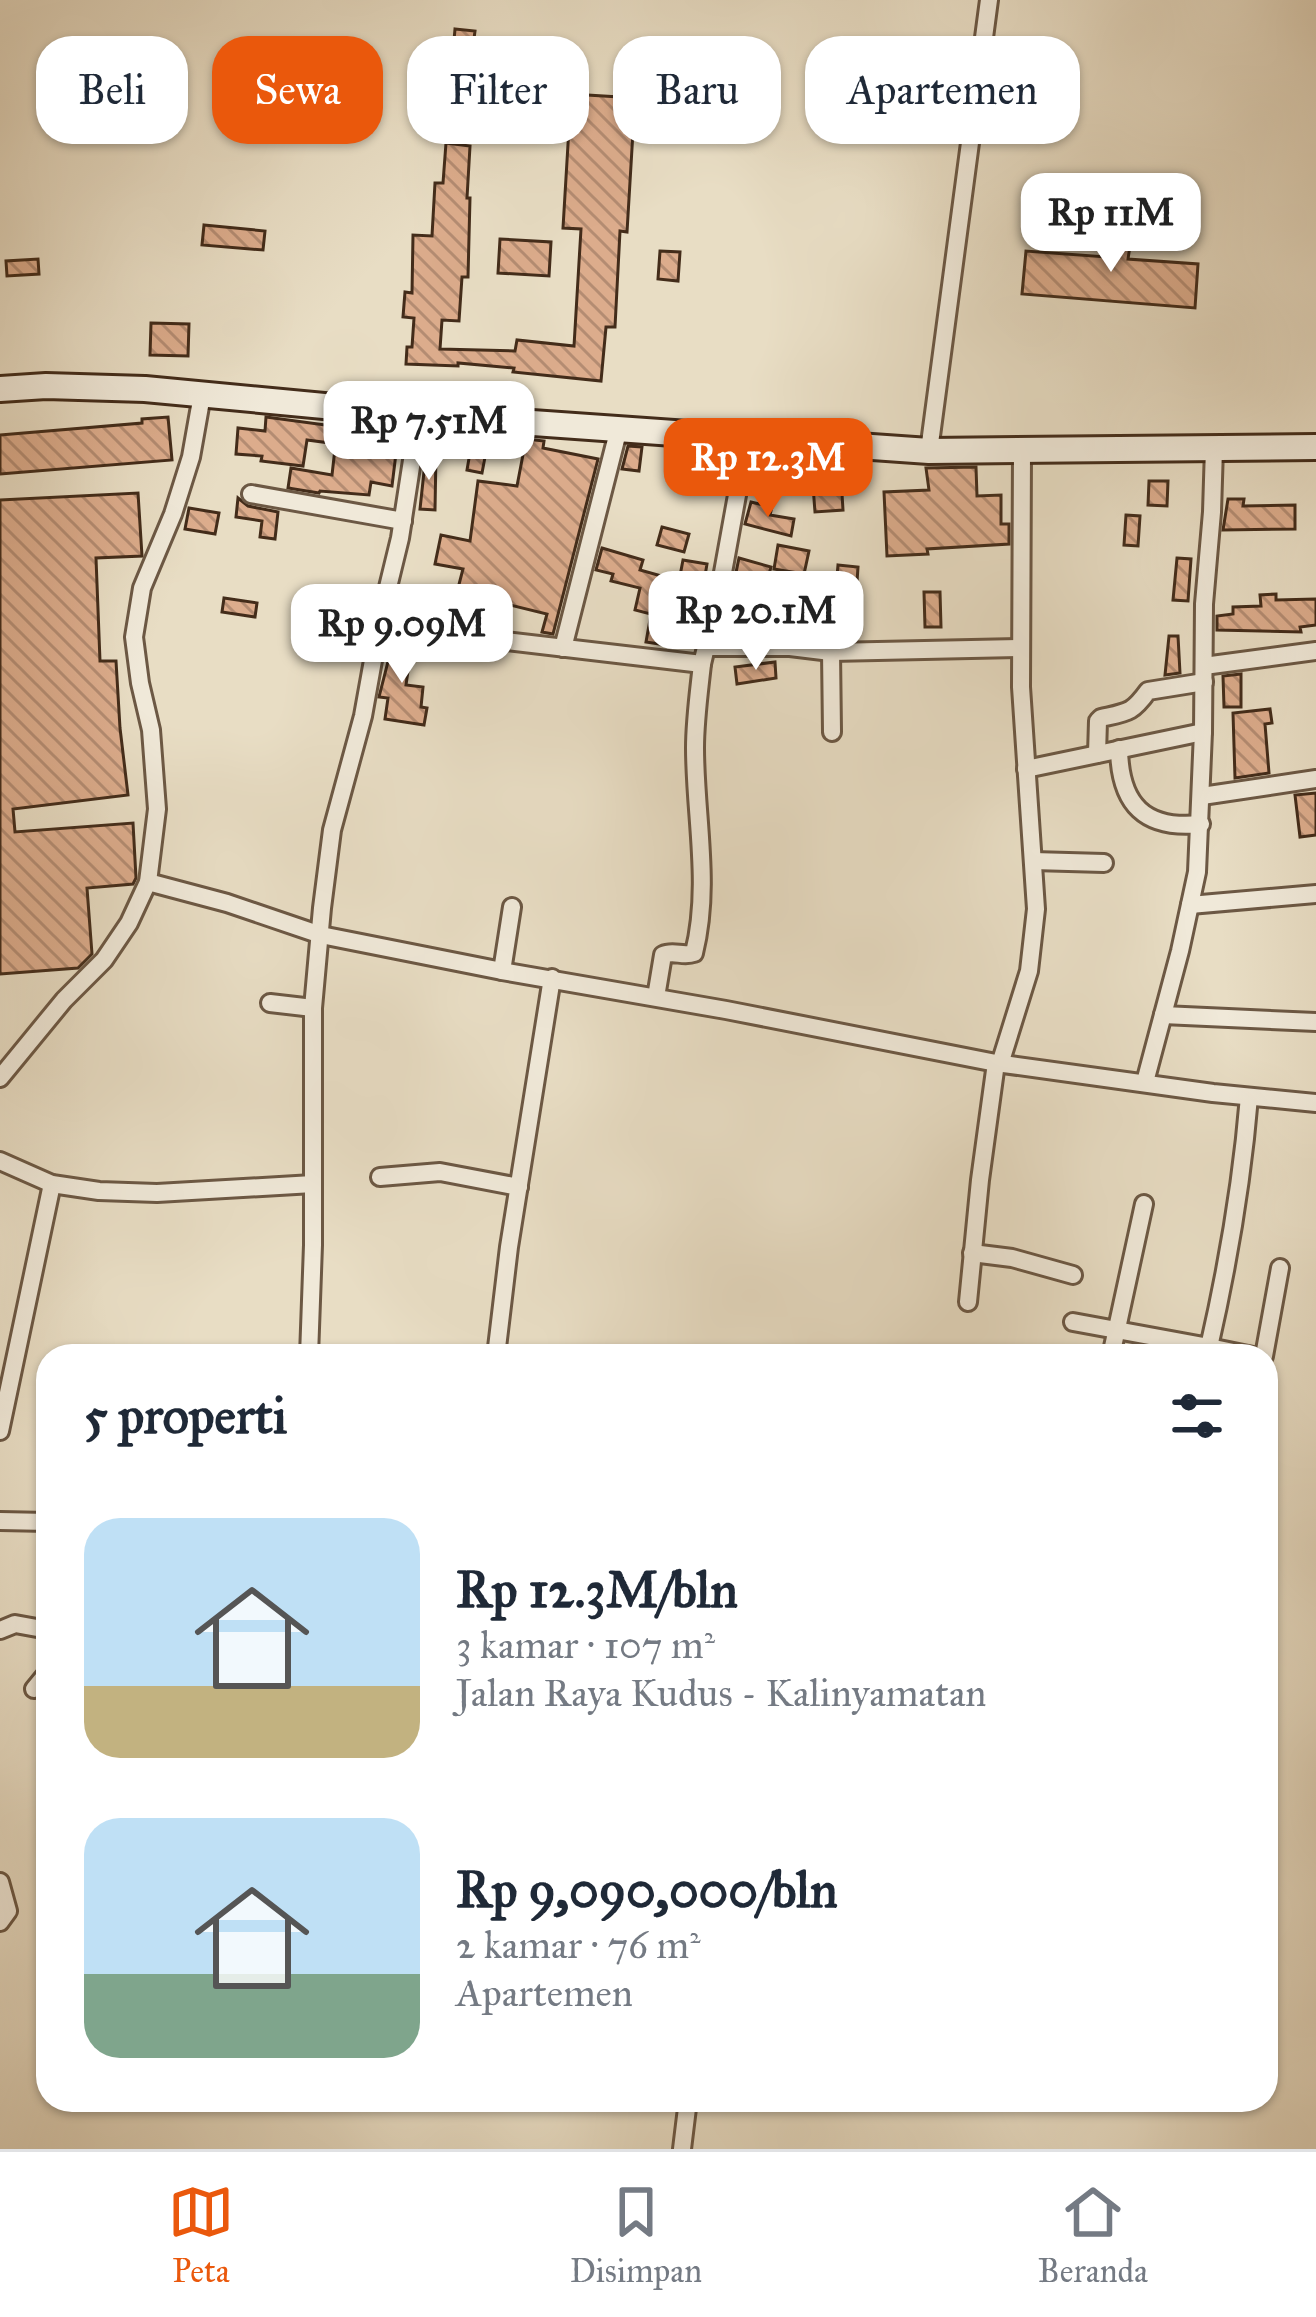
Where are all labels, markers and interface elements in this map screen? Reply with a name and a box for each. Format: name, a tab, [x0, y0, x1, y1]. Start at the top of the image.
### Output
chip: Beli	[36, 36, 188, 144]
chip: Sewa	[212, 36, 383, 144]
chip: Filter	[407, 36, 589, 144]
chip: Baru	[613, 36, 781, 144]
chip: Apartemen	[805, 36, 1080, 144]
pin: Rp 11M	[1013, 173, 1209, 275]
text: Rp 11M	[1048, 188, 1174, 236]
pin: Rp 7.51M	[305, 381, 553, 483]
text: Rp 7.51M	[351, 396, 507, 444]
pin: Rp 12.3M	[644, 418, 892, 520]
text: Rp 12.3M	[691, 433, 845, 481]
pin: Rp 20.1M	[632, 571, 880, 673]
pin: Rp 9.09M	[278, 584, 526, 686]
text: Rp 20.1M	[675, 586, 837, 634]
text: Rp 9.09M	[318, 599, 486, 647]
icon: filters	[1164, 1383, 1230, 1449]
text: 5 properti	[84, 1385, 287, 1447]
text: Rp 12.3M/bln	[456, 1559, 738, 1621]
icon: home	[180, 1566, 324, 1710]
text: 3 kamar · 107 m²	[456, 1621, 715, 1669]
text: Jalan Raya Kudus - Kalinyamatan	[456, 1669, 986, 1717]
text: Rp 9,090,000/bln	[456, 1859, 838, 1921]
icon: home	[180, 1866, 324, 2010]
text: 2 kamar · 76 m²	[456, 1921, 701, 1969]
text: Apartemen	[456, 1969, 633, 2017]
tab: Peta	[168, 2179, 234, 2291]
tab: Disimpan	[570, 2179, 702, 2291]
tab: Beranda	[1038, 2179, 1148, 2291]

